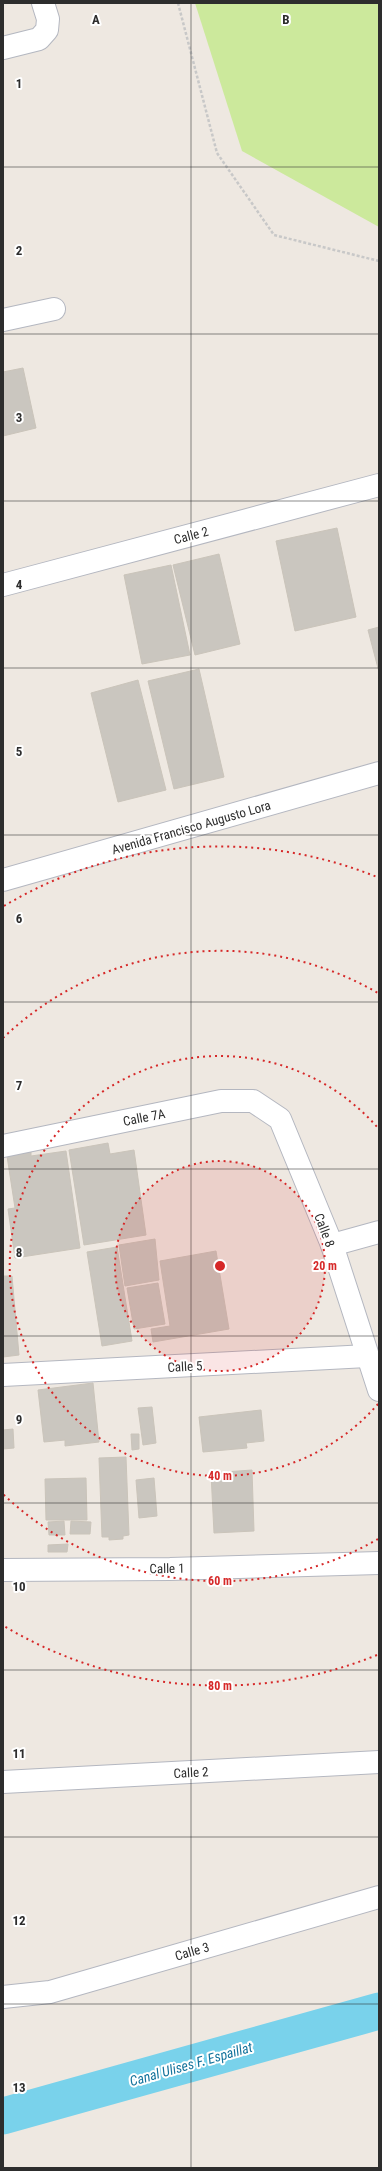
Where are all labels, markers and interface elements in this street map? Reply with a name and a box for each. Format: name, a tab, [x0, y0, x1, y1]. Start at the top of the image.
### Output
text: A	[92, 12, 100, 27]
text: B	[282, 12, 290, 27]
text: 1	[16, 76, 22, 91]
text: 2	[16, 243, 23, 258]
text: 3	[16, 410, 22, 425]
street label: Calle 2	[172, 524, 210, 547]
text: 4	[16, 577, 23, 592]
text: 5	[16, 744, 23, 759]
street label: Avenida Francisco Augusto Lora	[110, 798, 272, 857]
text: 6	[16, 911, 23, 926]
text: 7	[16, 1078, 23, 1093]
street label: Calle 7A	[122, 1106, 167, 1129]
street label: Calle 8	[311, 1211, 338, 1249]
text: 8	[16, 1245, 22, 1260]
centre of rings	[213, 1259, 227, 1273]
text: 20 m	[313, 1259, 337, 1273]
street label: Calle 5	[167, 1358, 203, 1375]
text: 9	[16, 1412, 22, 1427]
text: 40 m	[208, 1469, 232, 1483]
street label: Calle 1	[149, 1561, 185, 1576]
text: 60 m	[208, 1574, 232, 1588]
text: 10	[12, 1579, 26, 1594]
text: 80 m	[208, 1679, 232, 1693]
text: 11	[12, 1746, 26, 1761]
street label: Calle 2	[173, 1764, 209, 1781]
text: 12	[12, 1913, 26, 1928]
street label: Calle 3	[173, 1939, 211, 1964]
water label: Canal Ulises F. Espaillat	[128, 2039, 255, 2089]
text: 13	[12, 2080, 26, 2095]

